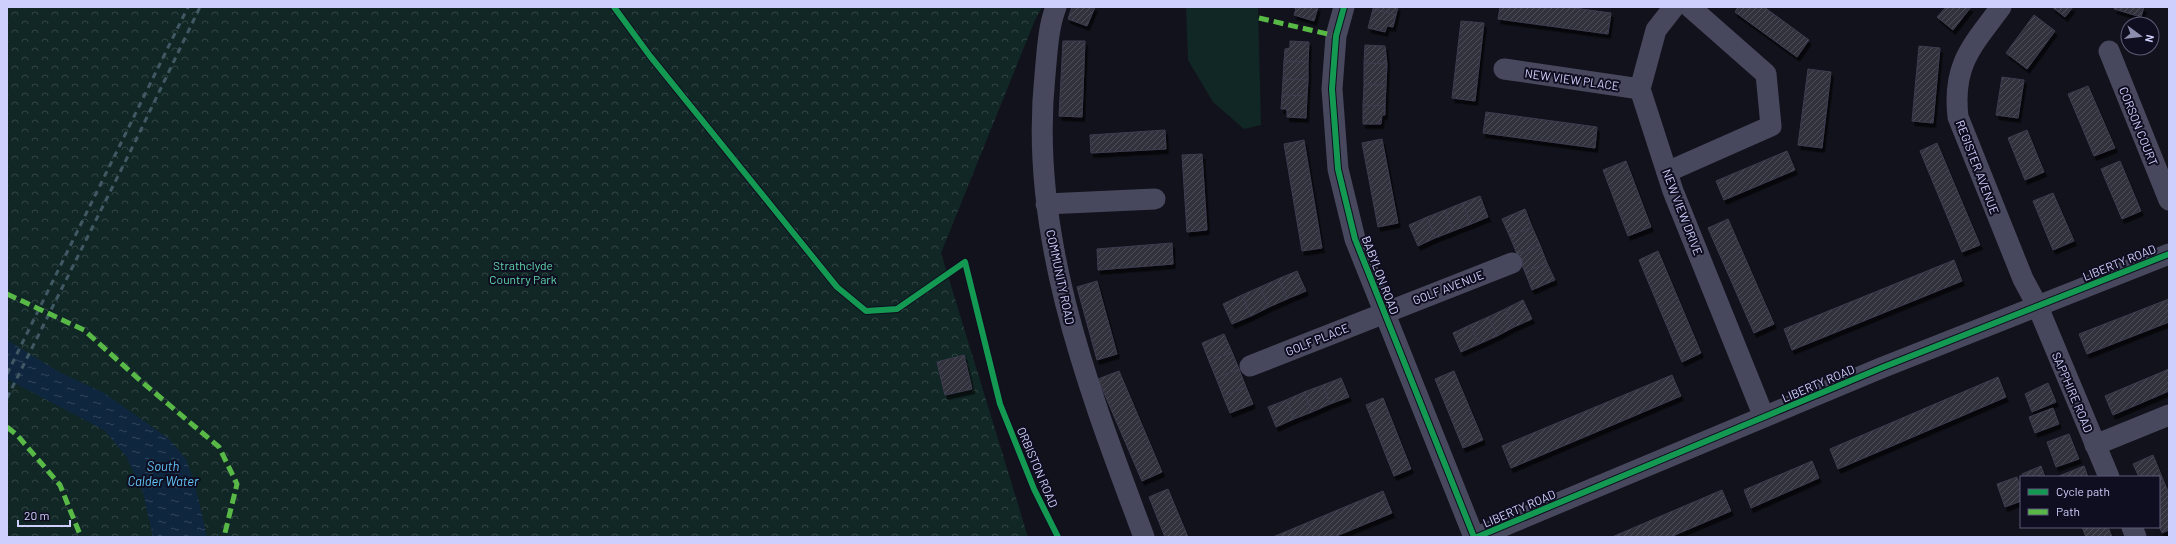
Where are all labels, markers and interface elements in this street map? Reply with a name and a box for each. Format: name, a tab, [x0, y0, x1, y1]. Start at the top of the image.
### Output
north arrow	[2120, 16, 2160, 56]
text: N	[2143, 33, 2157, 44]
street label: NEW VIEW PLACE	[1524, 65, 1620, 93]
street label: CORSON COURT	[2117, 85, 2161, 168]
street label: REGISTER AVENUE	[1954, 118, 2002, 216]
street label: NEW VIEW DRIVE	[1660, 167, 1706, 257]
street label: COMMUNITY ROAD	[1044, 228, 1078, 326]
street label: BABYLON ROAD	[1360, 234, 1402, 316]
street label: LIBERTY ROAD	[2080, 241, 2158, 283]
park label: Strathclyde Country Park	[489, 258, 557, 286]
street label: GOLF AVENUE	[1411, 267, 1485, 307]
street label: GOLF PLACE	[1283, 320, 1351, 358]
street label: SAPPHIRE ROAD	[2050, 350, 2096, 434]
street label: LIBERTY ROAD	[1780, 361, 1856, 405]
street label: ORBISTON ROAD	[1015, 425, 1061, 509]
water label: South Calder Water	[127, 458, 199, 489]
legend	[2020, 476, 2160, 528]
text: Cycle path	[2056, 484, 2110, 498]
street label: LIBERTY ROAD	[1481, 486, 1557, 530]
scale bar	[18, 502, 70, 528]
text: Path	[2056, 504, 2080, 518]
text: 20 m	[24, 508, 50, 522]

